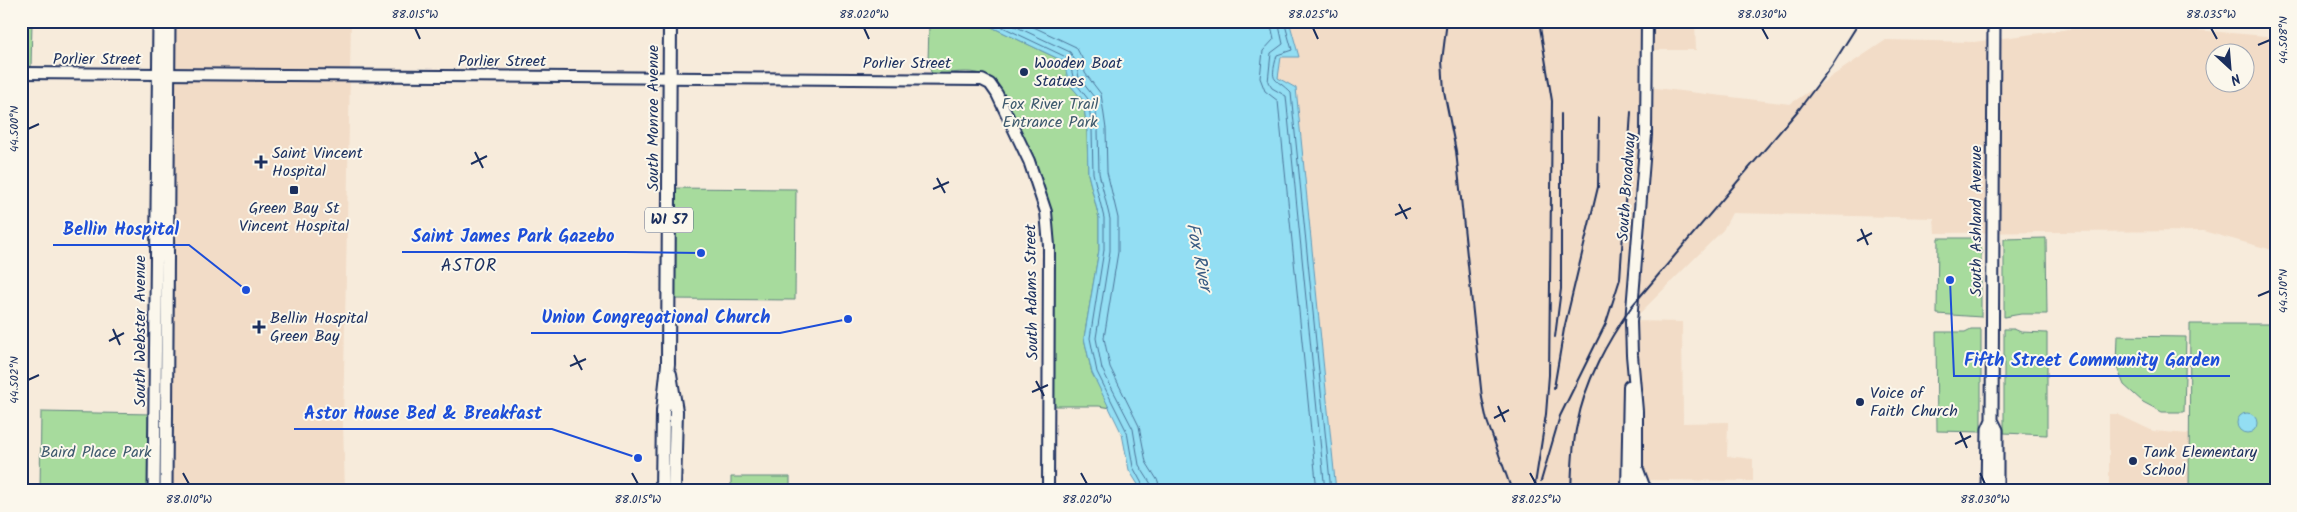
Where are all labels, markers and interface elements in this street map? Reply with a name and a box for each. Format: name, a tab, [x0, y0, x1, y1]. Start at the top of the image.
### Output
text: 88.015°W	[392, 5, 438, 24]
text: 88.020°W	[839, 5, 889, 24]
text: 88.025°W	[1288, 5, 1338, 24]
text: 88.030°W	[1737, 5, 1787, 24]
text: 88.035°W	[2186, 5, 2236, 24]
text: 44.508°N	[2274, 16, 2293, 64]
north arrow	[2204, 42, 2254, 92]
street label: South Monroe Avenue	[641, 45, 666, 191]
street label: Porlier Street	[53, 47, 142, 72]
street label: Porlier Street	[458, 49, 547, 74]
street label: Porlier Street	[863, 51, 952, 76]
place label: Wooden Boat Statues	[1034, 51, 1123, 94]
marker: Wooden Boat Statues	[1018, 66, 1030, 78]
text: N	[2226, 67, 2244, 91]
park label: Fox River Trail Entrance Park	[1002, 92, 1098, 135]
text: 44.500°N	[5, 106, 24, 152]
street label: South Broadway	[1611, 131, 1643, 242]
place label: Saint Vincent Hospital	[272, 141, 364, 184]
street label: South Ashland Avenue	[1964, 145, 1989, 297]
marker: Saint Vincent Hospital	[254, 155, 268, 169]
marker: Green Bay St Vincent Hospital	[288, 184, 300, 196]
place label: Green Bay St Vincent Hospital	[239, 196, 349, 239]
road number: WI 57	[645, 208, 693, 232]
callout: Bellin Hospital	[53, 212, 189, 245]
text: Bellin Hospital	[63, 216, 179, 245]
callout: Saint James Park Gazebo	[402, 219, 625, 252]
water label: Fox River	[1177, 220, 1220, 298]
text: Saint James Park Gazebo	[412, 223, 614, 252]
street label: South Adams Street	[1018, 223, 1046, 360]
district label: ASTOR	[441, 252, 497, 281]
street label: South Webster Avenue	[128, 255, 153, 407]
text: 44.510°N	[2274, 269, 2293, 313]
callout: Union Congregational Church	[531, 300, 780, 333]
text: Union Congregational Church	[542, 304, 770, 333]
place label: Bellin Hospital Green Bay	[270, 306, 368, 349]
marker: Bellin Hospital Green Bay	[252, 320, 266, 334]
callout: Fifth Street Community Garden	[1954, 343, 2230, 376]
text: Fifth Street Community Garden	[1964, 347, 2220, 376]
text: 44.502°N	[5, 356, 24, 404]
place label: Voice of Faith Church	[1870, 381, 1958, 424]
callout: Astor House Bed & Breakfast	[294, 396, 552, 429]
marker: Voice of Faith Church	[1854, 396, 1866, 408]
text: Astor House Bed & Breakfast	[304, 400, 543, 429]
park label: Baird Place Park	[40, 440, 152, 465]
place label: Tank Elementary School	[2143, 440, 2257, 483]
marker: Tank Elementary School	[2127, 455, 2139, 467]
text: 88.010°W	[166, 490, 212, 509]
text: 88.015°W	[615, 490, 661, 509]
text: 88.020°W	[1062, 490, 1112, 509]
text: 88.025°W	[1511, 490, 1561, 509]
text: 88.030°W	[1960, 490, 2010, 509]

